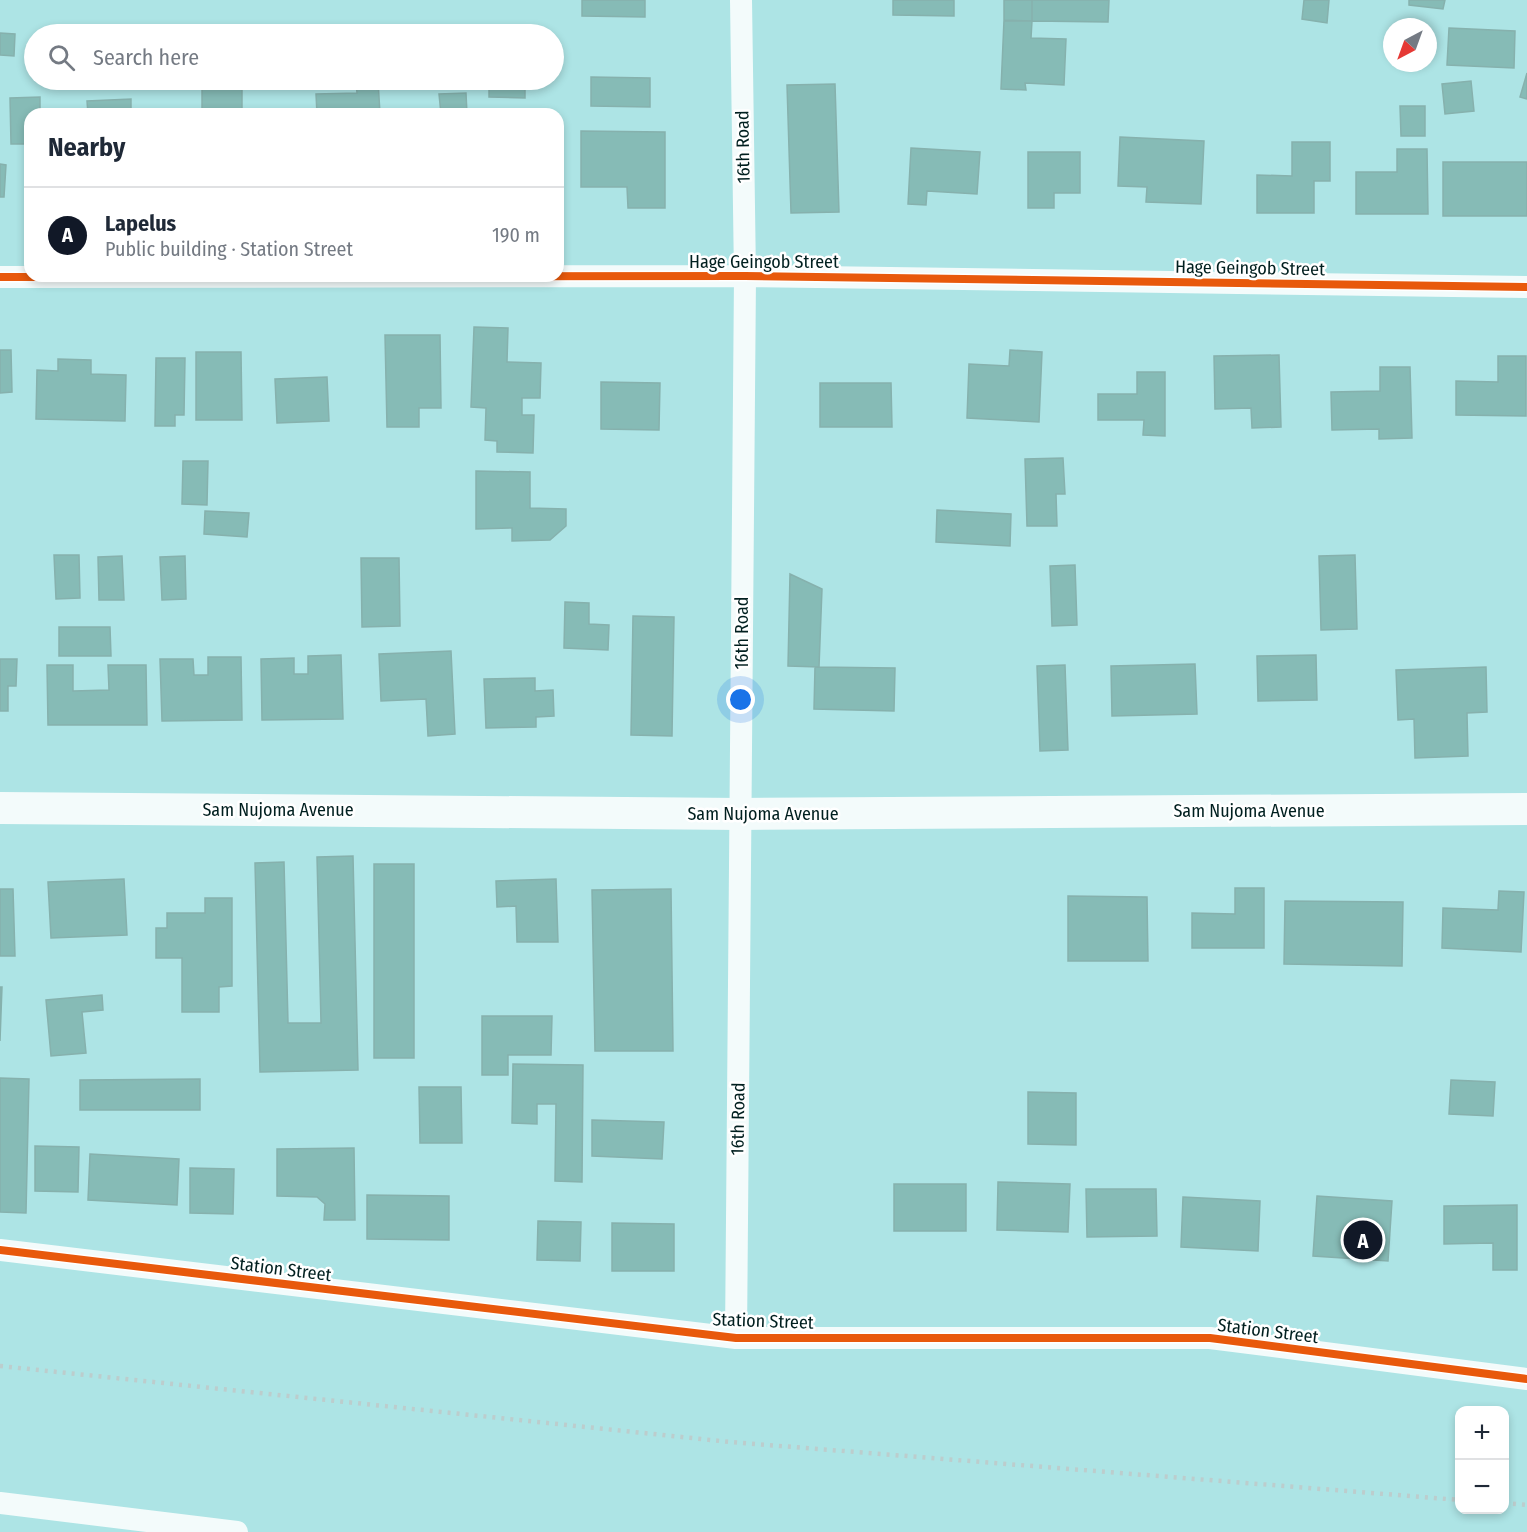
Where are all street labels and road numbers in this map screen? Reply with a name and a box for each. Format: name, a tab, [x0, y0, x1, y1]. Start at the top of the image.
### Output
street label: 16th Road	[731, 110, 755, 184]
street label: Hage Geingob Street	[689, 251, 839, 273]
street label: Hage Geingob Street	[1175, 256, 1325, 280]
street label: 16th Road	[731, 597, 753, 669]
street label: Sam Nujoma Avenue	[202, 799, 354, 821]
street label: Sam Nujoma Avenue	[1173, 800, 1325, 822]
street label: Sam Nujoma Avenue	[687, 803, 839, 825]
street label: 16th Road	[726, 1082, 750, 1156]
street label: Station Street	[229, 1252, 333, 1286]
street label: Station Street	[712, 1308, 814, 1334]
street label: Station Street	[1216, 1314, 1320, 1348]

